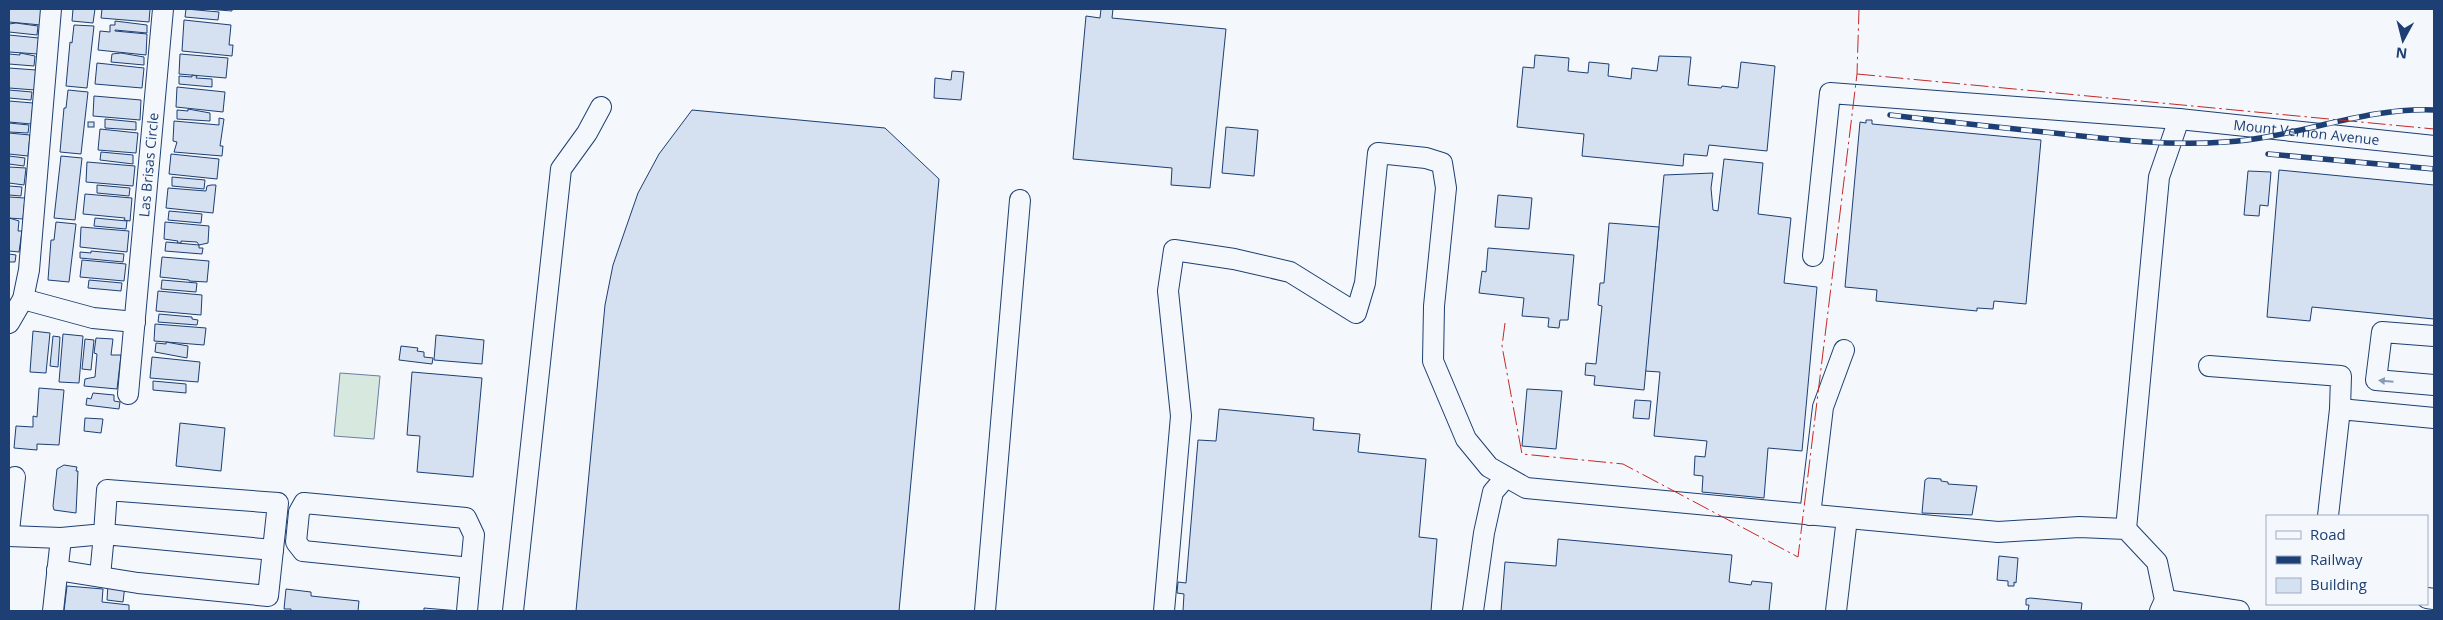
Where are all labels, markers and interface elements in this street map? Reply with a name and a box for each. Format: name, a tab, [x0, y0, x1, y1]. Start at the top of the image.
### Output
north arrow	[2378, 15, 2428, 65]
text: N	[2395, 43, 2408, 64]
street label: Las Brisas Circle	[134, 112, 163, 218]
street label: Mount Vernon Avenue	[2232, 115, 2381, 149]
one-way arrow	[2377, 377, 2393, 385]
legend	[2266, 515, 2428, 605]
text: Road	[2310, 524, 2346, 544]
text: Railway	[2310, 549, 2363, 569]
text: Building	[2310, 574, 2367, 594]

